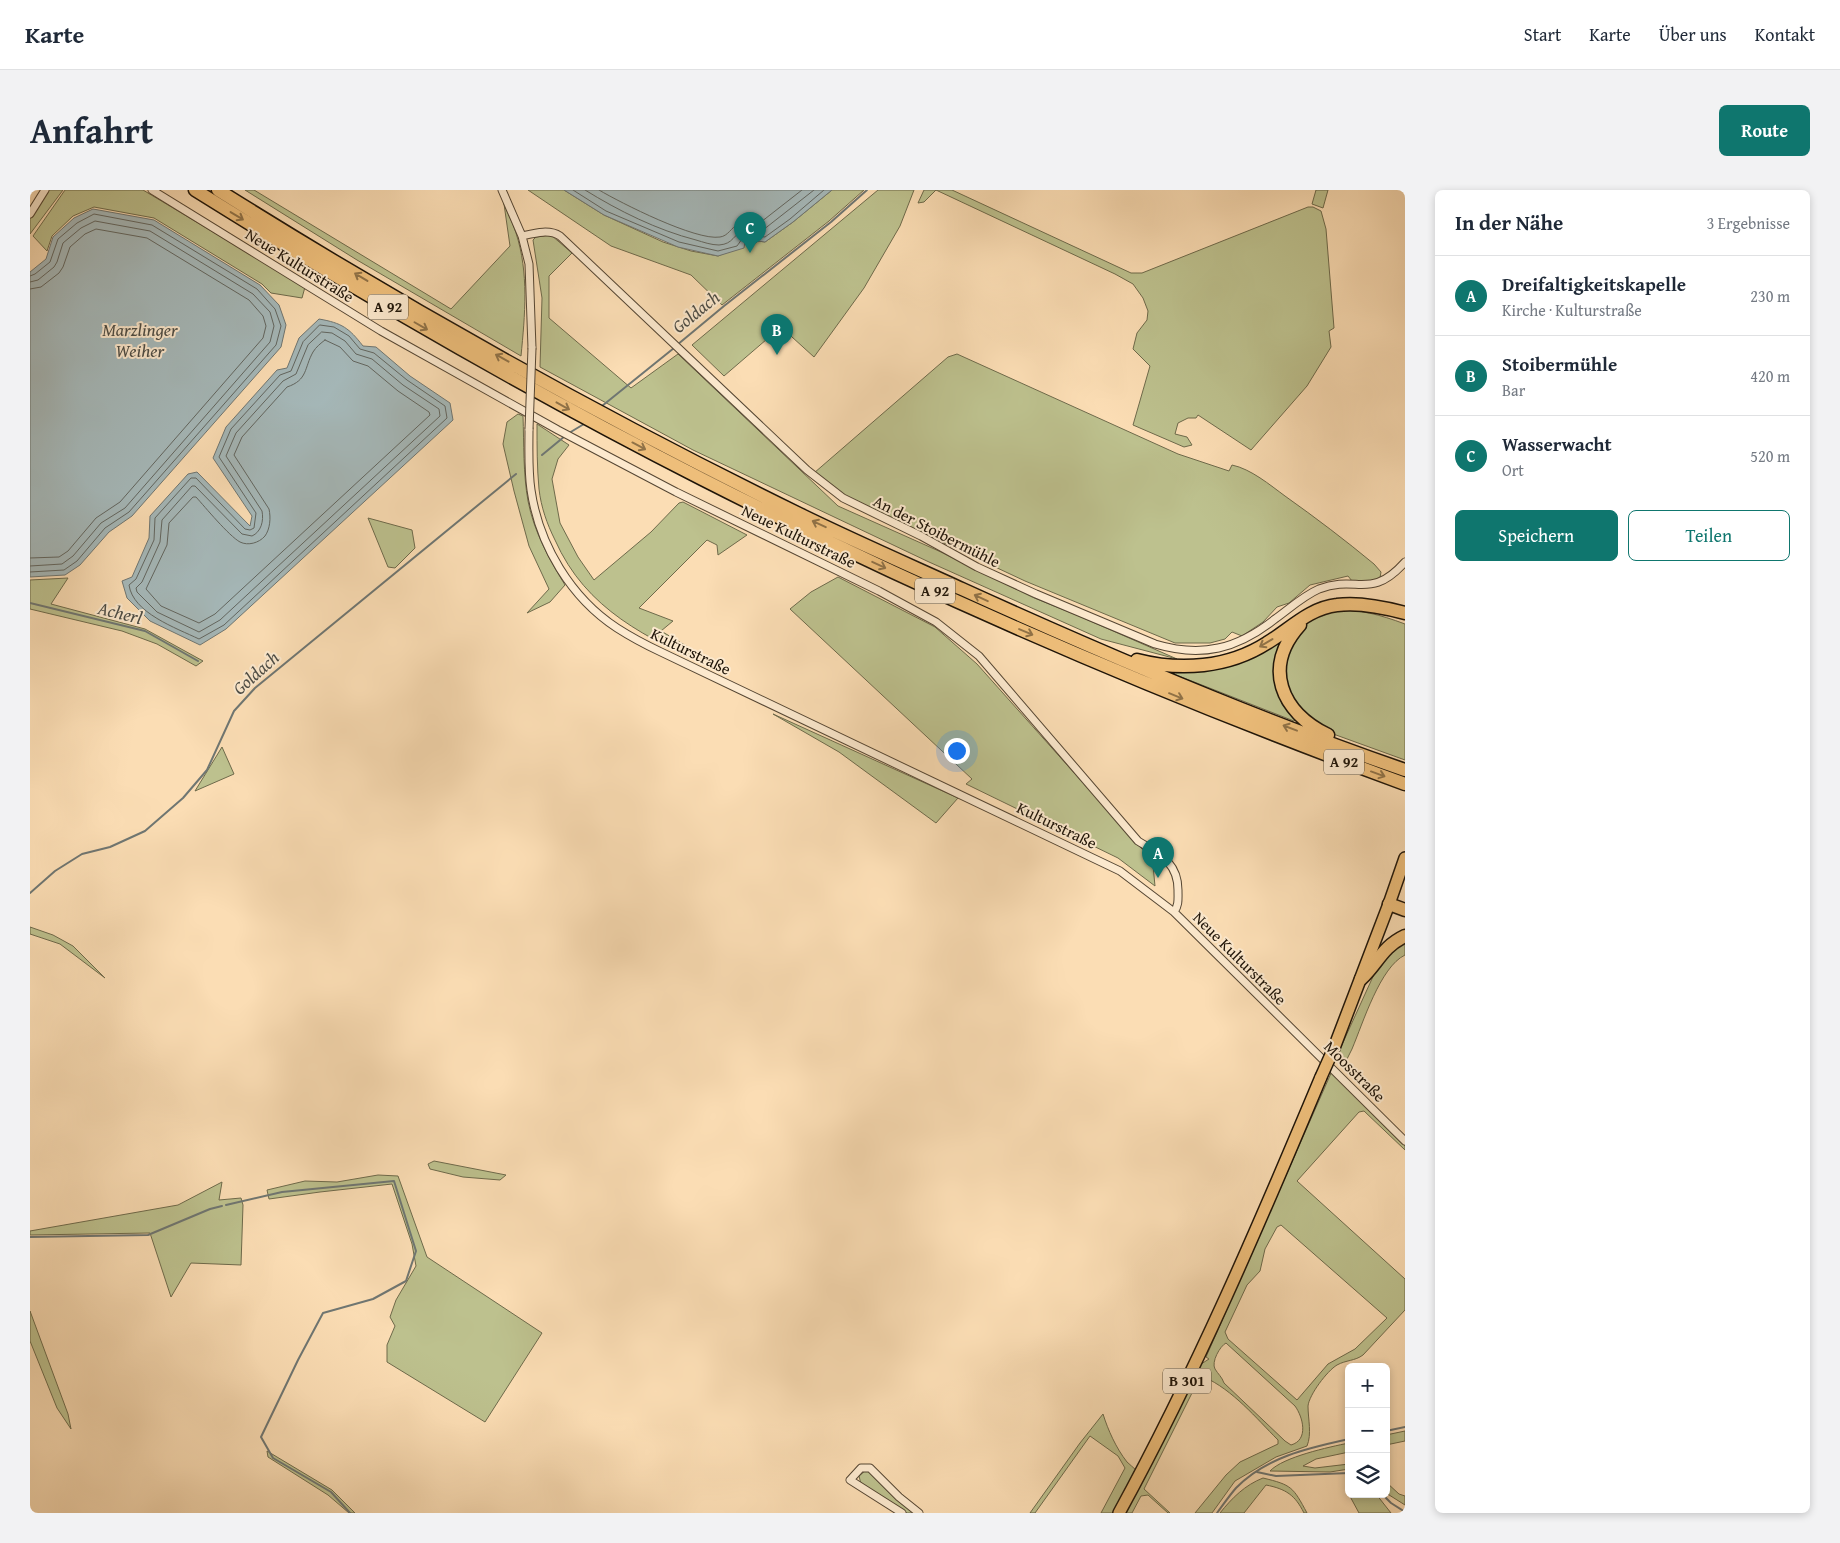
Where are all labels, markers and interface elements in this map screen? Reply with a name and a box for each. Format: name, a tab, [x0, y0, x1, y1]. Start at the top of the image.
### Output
text: Karte	[25, 17, 84, 52]
text: Start	[1524, 21, 1561, 48]
text: Karte	[1589, 21, 1631, 48]
text: Über uns	[1659, 21, 1727, 48]
text: Kontakt	[1755, 21, 1815, 48]
text: Anfahrt	[30, 105, 153, 156]
button: Route	[1719, 105, 1810, 156]
text: In der Nähe	[1455, 207, 1563, 238]
one-way arrow	[229, 211, 243, 221]
text: 3 Ergebnisse	[1707, 211, 1790, 235]
pin: C	[734, 212, 766, 253]
street label: Neue Kulturstraße	[241, 222, 359, 308]
text: Dreifaltigkeitskapelle	[1502, 270, 1686, 298]
one-way arrow	[354, 272, 369, 281]
water label: Goldach	[666, 284, 725, 339]
text: A	[1466, 284, 1476, 308]
text: 230 m	[1750, 284, 1790, 308]
road number: A 92	[368, 294, 408, 320]
text: Kirche · Kulturstraße	[1502, 298, 1642, 322]
pin: B	[761, 314, 793, 355]
water label: Marzlinger Weiher	[102, 316, 179, 364]
one-way arrow	[414, 321, 429, 331]
text: Stoibermühle	[1502, 350, 1617, 378]
one-way arrow	[494, 353, 509, 363]
text: B	[1466, 364, 1476, 388]
text: 420 m	[1750, 364, 1790, 388]
text: Bar	[1502, 378, 1525, 402]
one-way arrow	[555, 401, 570, 411]
text: Wasserwacht	[1502, 430, 1612, 458]
one-way arrow	[631, 442, 646, 451]
text: C	[1466, 444, 1476, 468]
text: 520 m	[1750, 444, 1790, 468]
text: Ort	[1502, 458, 1524, 482]
street label: An der Stoibermühle	[869, 489, 1005, 573]
street label: Neue Kulturstraße	[738, 498, 860, 574]
button: Speichern	[1455, 510, 1618, 561]
button: Teilen	[1628, 510, 1790, 561]
one-way arrow	[812, 518, 827, 528]
one-way arrow	[871, 560, 886, 570]
road number: A 92	[915, 578, 955, 604]
one-way arrow	[974, 592, 989, 602]
water label: Acherl	[94, 594, 146, 631]
street label: Kulturstraße	[647, 621, 735, 681]
one-way arrow	[1019, 629, 1034, 638]
one-way arrow	[1259, 639, 1273, 649]
water label: Goldach	[226, 644, 285, 701]
one-way arrow	[1168, 692, 1183, 702]
one-way arrow	[1283, 723, 1298, 732]
your location	[944, 738, 970, 764]
road number: A 92	[1324, 750, 1364, 774]
one-way arrow	[1370, 770, 1385, 779]
street label: Kulturstraße	[1013, 795, 1101, 855]
pin: A	[1142, 837, 1174, 878]
street label: Neue Kulturstraße	[1188, 906, 1292, 1010]
street label: Moosstraße	[1319, 1035, 1391, 1107]
map controls	[1345, 1363, 1390, 1498]
button: +	[1345, 1363, 1390, 1408]
road number: B 301	[1163, 1368, 1211, 1394]
button: −	[1345, 1408, 1390, 1453]
button: layers	[1345, 1453, 1390, 1498]

